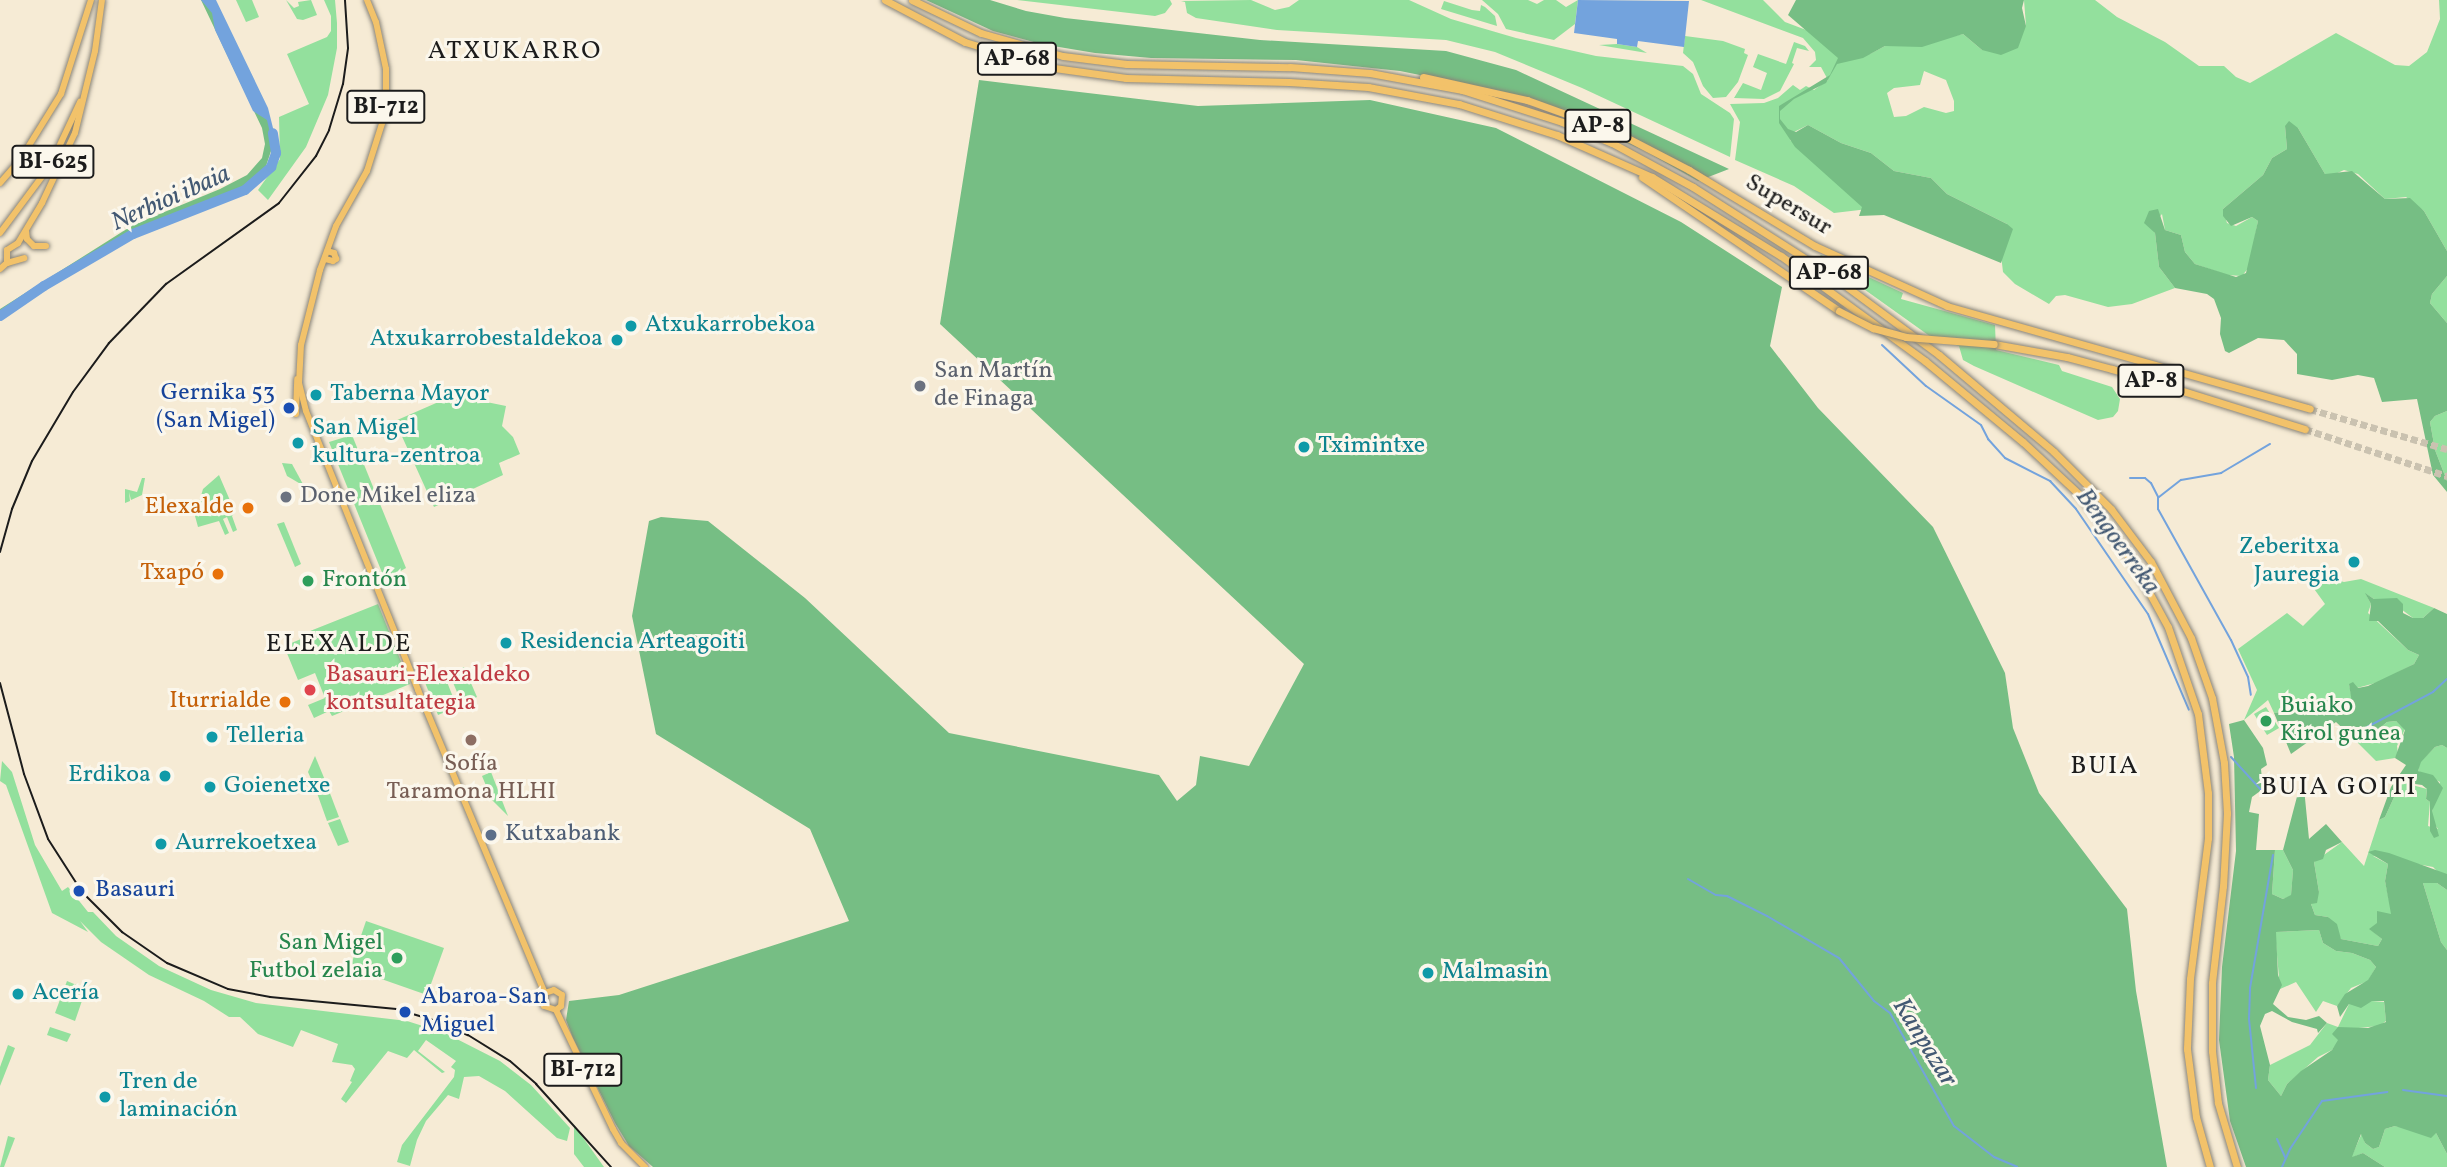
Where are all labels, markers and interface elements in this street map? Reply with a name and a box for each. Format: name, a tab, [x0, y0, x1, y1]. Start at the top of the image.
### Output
district label: ATXUKARRO	[429, 36, 601, 68]
road number: AP-68	[977, 40, 1057, 78]
road number: BI-712	[346, 88, 426, 127]
road number: AP-8	[1563, 106, 1633, 146]
road number: BI-625	[11, 142, 95, 182]
water label: Nerbioi ibaia	[107, 159, 235, 239]
street label: Supersur	[1740, 169, 1836, 243]
road number: AP-68	[1789, 254, 1869, 292]
place label: Atxukarrobekoa	[645, 312, 816, 340]
marker: Atxukarrobekoa	[623, 318, 639, 334]
place label: Atxukarrobestaldekoa	[370, 326, 603, 354]
marker: Atxukarrobestaldekoa	[609, 332, 625, 348]
place label: San Martín de Finaga	[934, 358, 1053, 414]
road number: AP-8	[2116, 362, 2186, 400]
marker: San Martín de Finaga	[912, 378, 928, 394]
place label: Gernika 53 (San Migel)	[156, 380, 275, 436]
place label: Taberna Mayor	[330, 381, 489, 409]
marker: Taberna Mayor	[308, 387, 324, 403]
marker: Gernika 53 (San Migel)	[281, 400, 297, 416]
place label: San Migel kultura-zentroa	[312, 415, 481, 471]
place label: Tximintxe	[1318, 433, 1425, 461]
marker: San Migel kultura-zentroa	[290, 435, 306, 451]
marker: Tximintxe	[1296, 439, 1312, 455]
place label: Done Mikel eliza	[300, 483, 476, 511]
water label: Bengoerreka	[2068, 483, 2166, 601]
marker: Done Mikel eliza	[278, 489, 294, 505]
place label: Elexalde	[144, 494, 234, 522]
marker: Elexalde	[240, 500, 256, 516]
place label: Zeberitxa Jauregia	[2239, 534, 2340, 590]
marker: Zeberitxa Jauregia	[2346, 554, 2362, 570]
place label: Txapó	[140, 560, 204, 588]
marker: Txapó	[210, 566, 226, 582]
place label: Frontón	[322, 567, 407, 595]
marker: Frontón	[300, 573, 316, 589]
district label: ELEXALDE	[267, 629, 411, 661]
place label: Residencia Arteagoiti	[520, 629, 745, 657]
marker: Residencia Arteagoiti	[498, 635, 514, 651]
place label: Basauri-Elexaldeko kontsultategia	[326, 662, 530, 718]
marker: Basauri-Elexaldeko kontsultategia	[300, 680, 320, 700]
place label: Iturrialde	[169, 688, 271, 716]
place label: Buiako Kirol gunea	[2280, 693, 2402, 749]
marker: Iturrialde	[277, 694, 293, 710]
marker: Buiako Kirol gunea	[2258, 713, 2274, 729]
place label: Telleria	[226, 723, 305, 751]
marker: Telleria	[204, 729, 220, 745]
marker: Sofía Taramona HLHI	[463, 732, 479, 748]
place label: Sofía Taramona HLHI	[386, 751, 556, 807]
district label: BUIA	[2071, 751, 2139, 783]
place label: Erdikoa	[68, 762, 151, 790]
marker: Erdikoa	[157, 768, 173, 784]
district label: BUIA GOITI	[2262, 772, 2416, 804]
place label: Goienetxe	[224, 773, 330, 801]
marker: Goienetxe	[202, 779, 218, 795]
place label: Kutxabank	[505, 821, 620, 849]
marker: Kutxabank	[483, 827, 499, 843]
place label: Aurrekoetxea	[175, 830, 317, 858]
marker: Aurrekoetxea	[153, 836, 169, 852]
place label: Basauri	[95, 877, 175, 905]
marker: Basauri	[69, 881, 89, 901]
place label: San Migel Futbol zelaia	[249, 930, 383, 986]
marker: San Migel Futbol zelaia	[389, 950, 405, 966]
place label: Malmasin	[1442, 959, 1548, 987]
marker: Malmasin	[1420, 965, 1436, 981]
place label: Acería	[32, 980, 100, 1008]
place label: Abaroa-San Miguel	[421, 984, 547, 1040]
marker: Acería	[10, 986, 26, 1002]
water label: Kanpazar	[1885, 993, 1963, 1093]
marker: Abaroa-San Miguel	[395, 1002, 415, 1022]
road number: BI-712	[543, 1050, 623, 1090]
place label: Tren de laminación	[119, 1069, 238, 1125]
marker: Tren de laminación	[97, 1089, 113, 1105]

